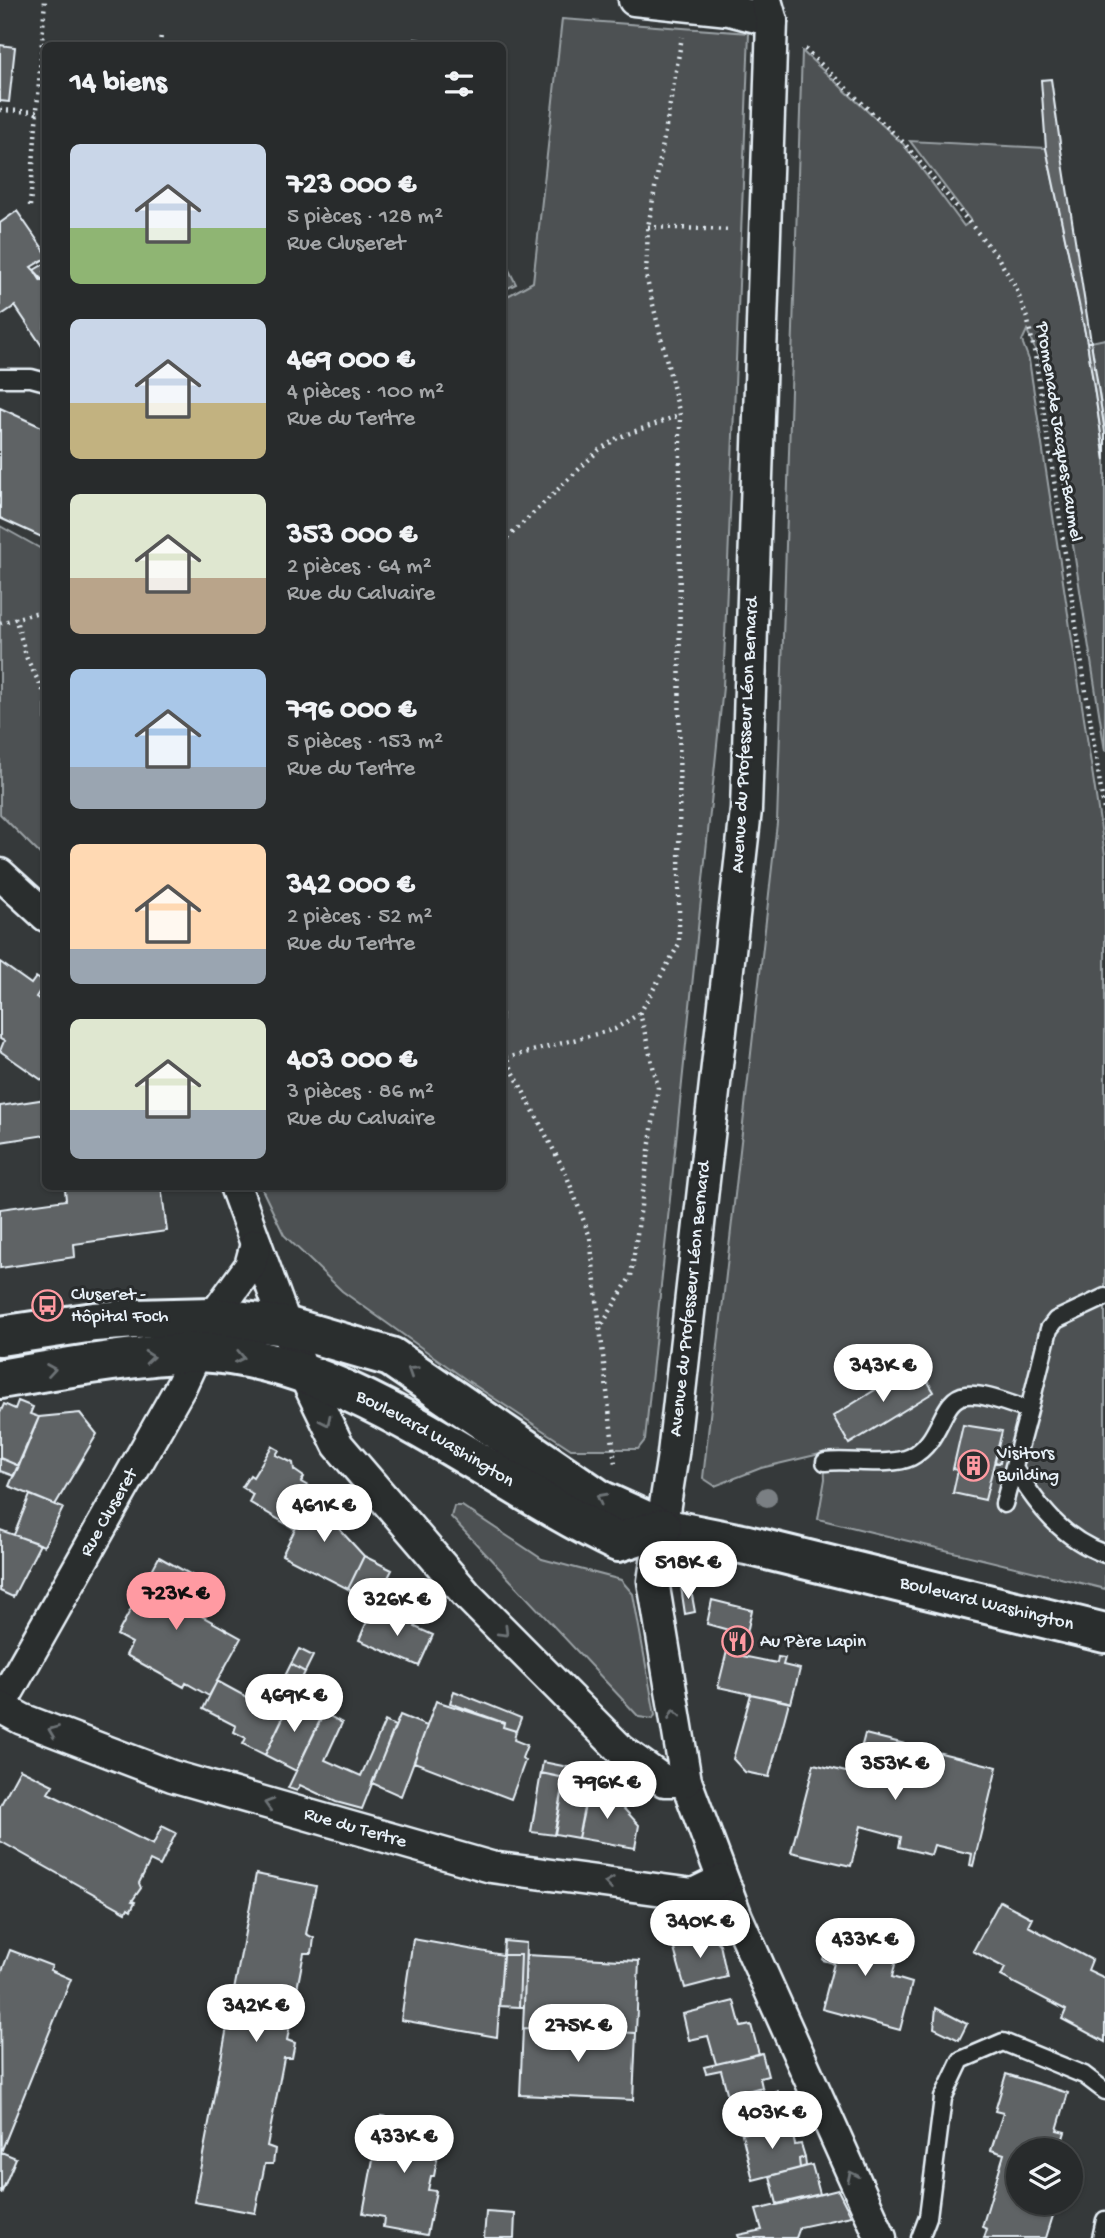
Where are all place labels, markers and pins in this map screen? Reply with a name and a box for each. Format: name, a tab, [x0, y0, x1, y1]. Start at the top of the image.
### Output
place label: Cluseret - Hôpital Foch	[71, 1284, 168, 1329]
bus stop icon: Cluseret - Hôpital Foch	[31, 1289, 65, 1323]
pin: 343K €	[826, 1344, 940, 1404]
place label: Visitors Building	[996, 1443, 1059, 1488]
building icon: Visitors Building	[957, 1448, 991, 1482]
pin: 461K €	[267, 1484, 381, 1544]
pin: 518K €	[631, 1542, 745, 1601]
pin: 723K €	[119, 1572, 233, 1632]
pin: 326K €	[340, 1578, 454, 1638]
restaurant icon: Au Père Lapin	[720, 1625, 754, 1659]
place label: Au Père Lapin	[760, 1631, 866, 1654]
pin: 469K €	[237, 1674, 351, 1734]
pin: 353K €	[838, 1742, 952, 1802]
pin: 796K €	[550, 1762, 664, 1821]
pin: 340K €	[643, 1900, 757, 1960]
pin: 433K €	[808, 1918, 922, 1978]
pin: 342K €	[199, 1984, 313, 2044]
pin: 275K €	[521, 2004, 635, 2064]
pin: 403K €	[715, 2092, 829, 2151]
pin: 433K €	[347, 2116, 461, 2175]

